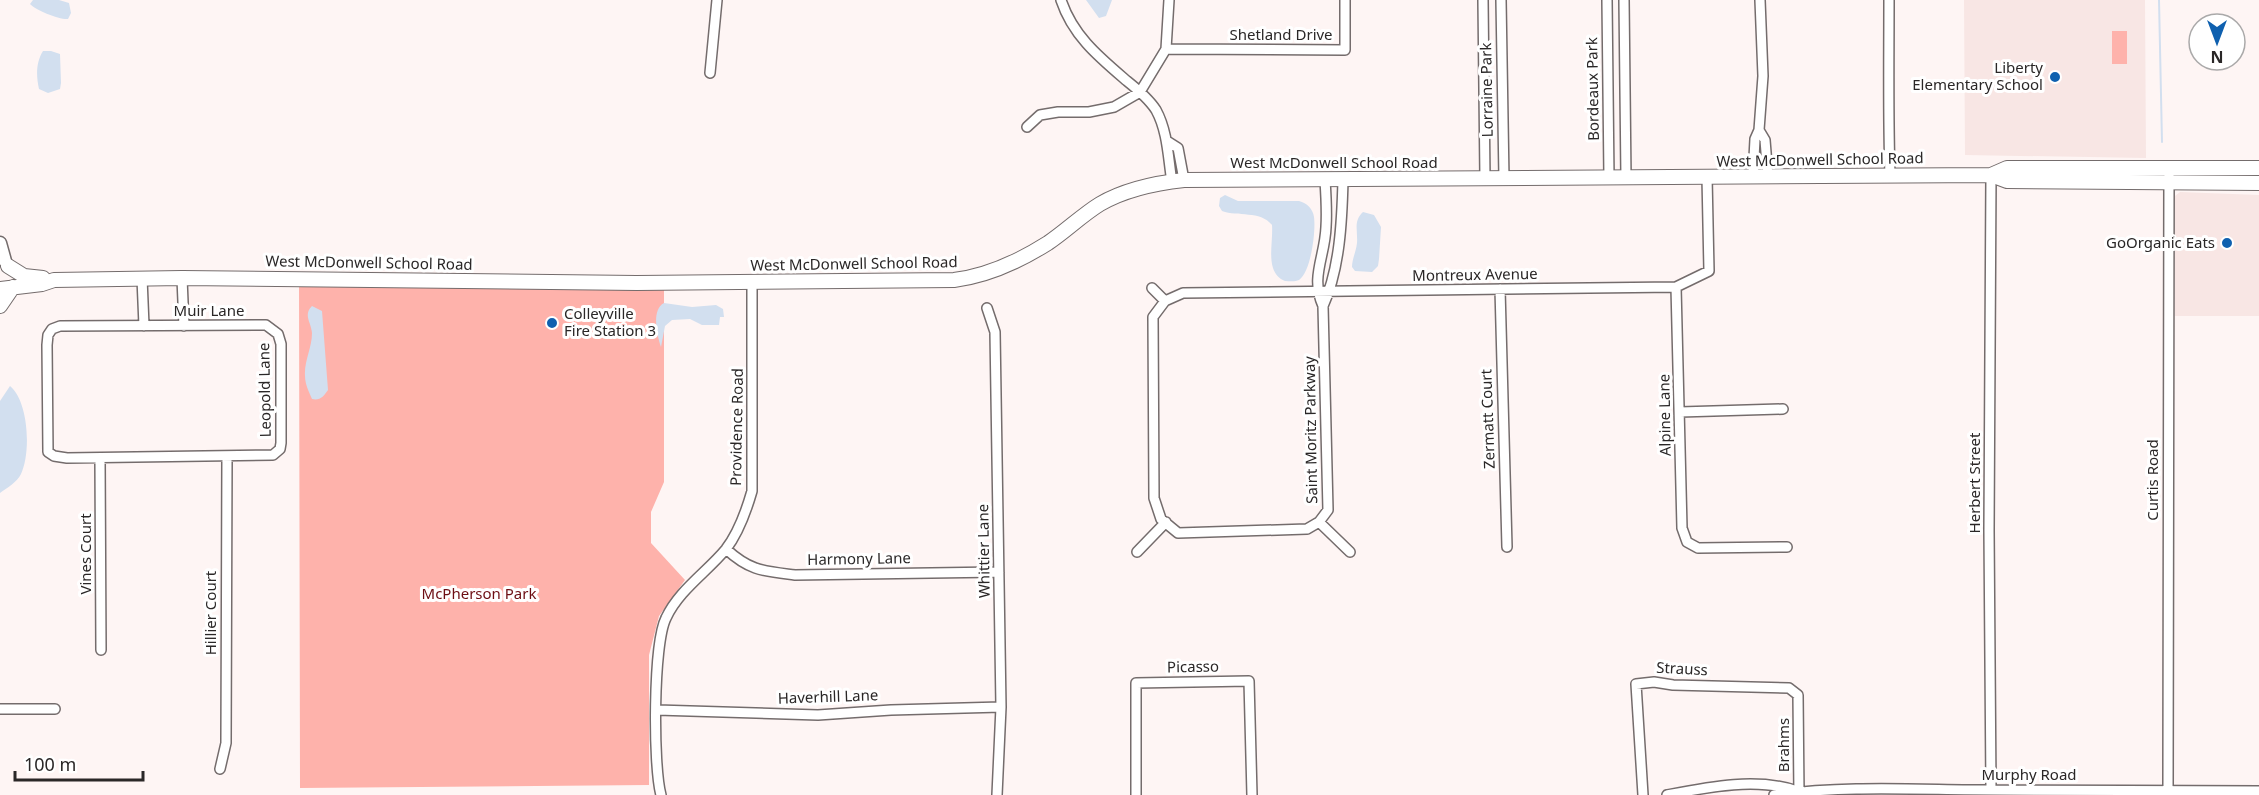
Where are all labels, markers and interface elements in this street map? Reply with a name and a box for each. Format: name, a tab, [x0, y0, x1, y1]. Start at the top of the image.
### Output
north arrow	[2187, 12, 2247, 72]
street label: Shetland Drive	[1229, 24, 1333, 44]
street label: Bordeaux Park	[1581, 37, 1603, 141]
street label: Lorraine Park	[1475, 43, 1497, 138]
text: N	[2210, 46, 2224, 68]
place label: Liberty Elementary School	[1912, 57, 2043, 94]
marker: Liberty Elementary School	[2048, 70, 2062, 84]
street label: West McDonwell School Road	[1716, 147, 1924, 171]
street label: West McDonwell School Road	[1230, 152, 1438, 172]
place label: GoOrganic Eats	[2106, 232, 2215, 252]
marker: GoOrganic Eats	[2220, 236, 2234, 250]
street label: West McDonwell School Road	[265, 250, 473, 274]
street label: West McDonwell School Road	[750, 251, 958, 275]
street label: Montreux Avenue	[1412, 263, 1538, 285]
street label: Muir Lane	[174, 300, 244, 320]
place label: Colleyville Fire Station 3	[564, 303, 656, 340]
marker: Colleyville Fire Station 3	[545, 316, 559, 330]
street label: Leopold Lane	[253, 342, 275, 438]
street label: Saint Moritz Parkway	[1299, 356, 1321, 504]
street label: Providence Road	[725, 368, 747, 486]
street label: Zermatt Court	[1475, 368, 1499, 469]
street label: Alpine Lane	[1653, 374, 1675, 456]
street label: Herbert Street	[1964, 432, 1984, 533]
street label: Curtis Road	[2142, 439, 2162, 521]
street label: Whittier Lane	[972, 504, 994, 598]
street label: Vines Court	[75, 513, 95, 595]
street label: Harmony Lane	[807, 547, 911, 569]
street label: Hillier Court	[200, 570, 220, 655]
park label: McPherson Park	[422, 583, 536, 603]
street label: Picasso	[1167, 656, 1219, 676]
street label: Strauss	[1656, 657, 1708, 679]
street label: Haverhill Lane	[777, 684, 879, 708]
street label: Brahms	[1773, 718, 1793, 772]
scale bar	[15, 744, 142, 782]
text: 100 m	[24, 752, 76, 776]
street label: Murphy Road	[1981, 764, 2077, 784]

